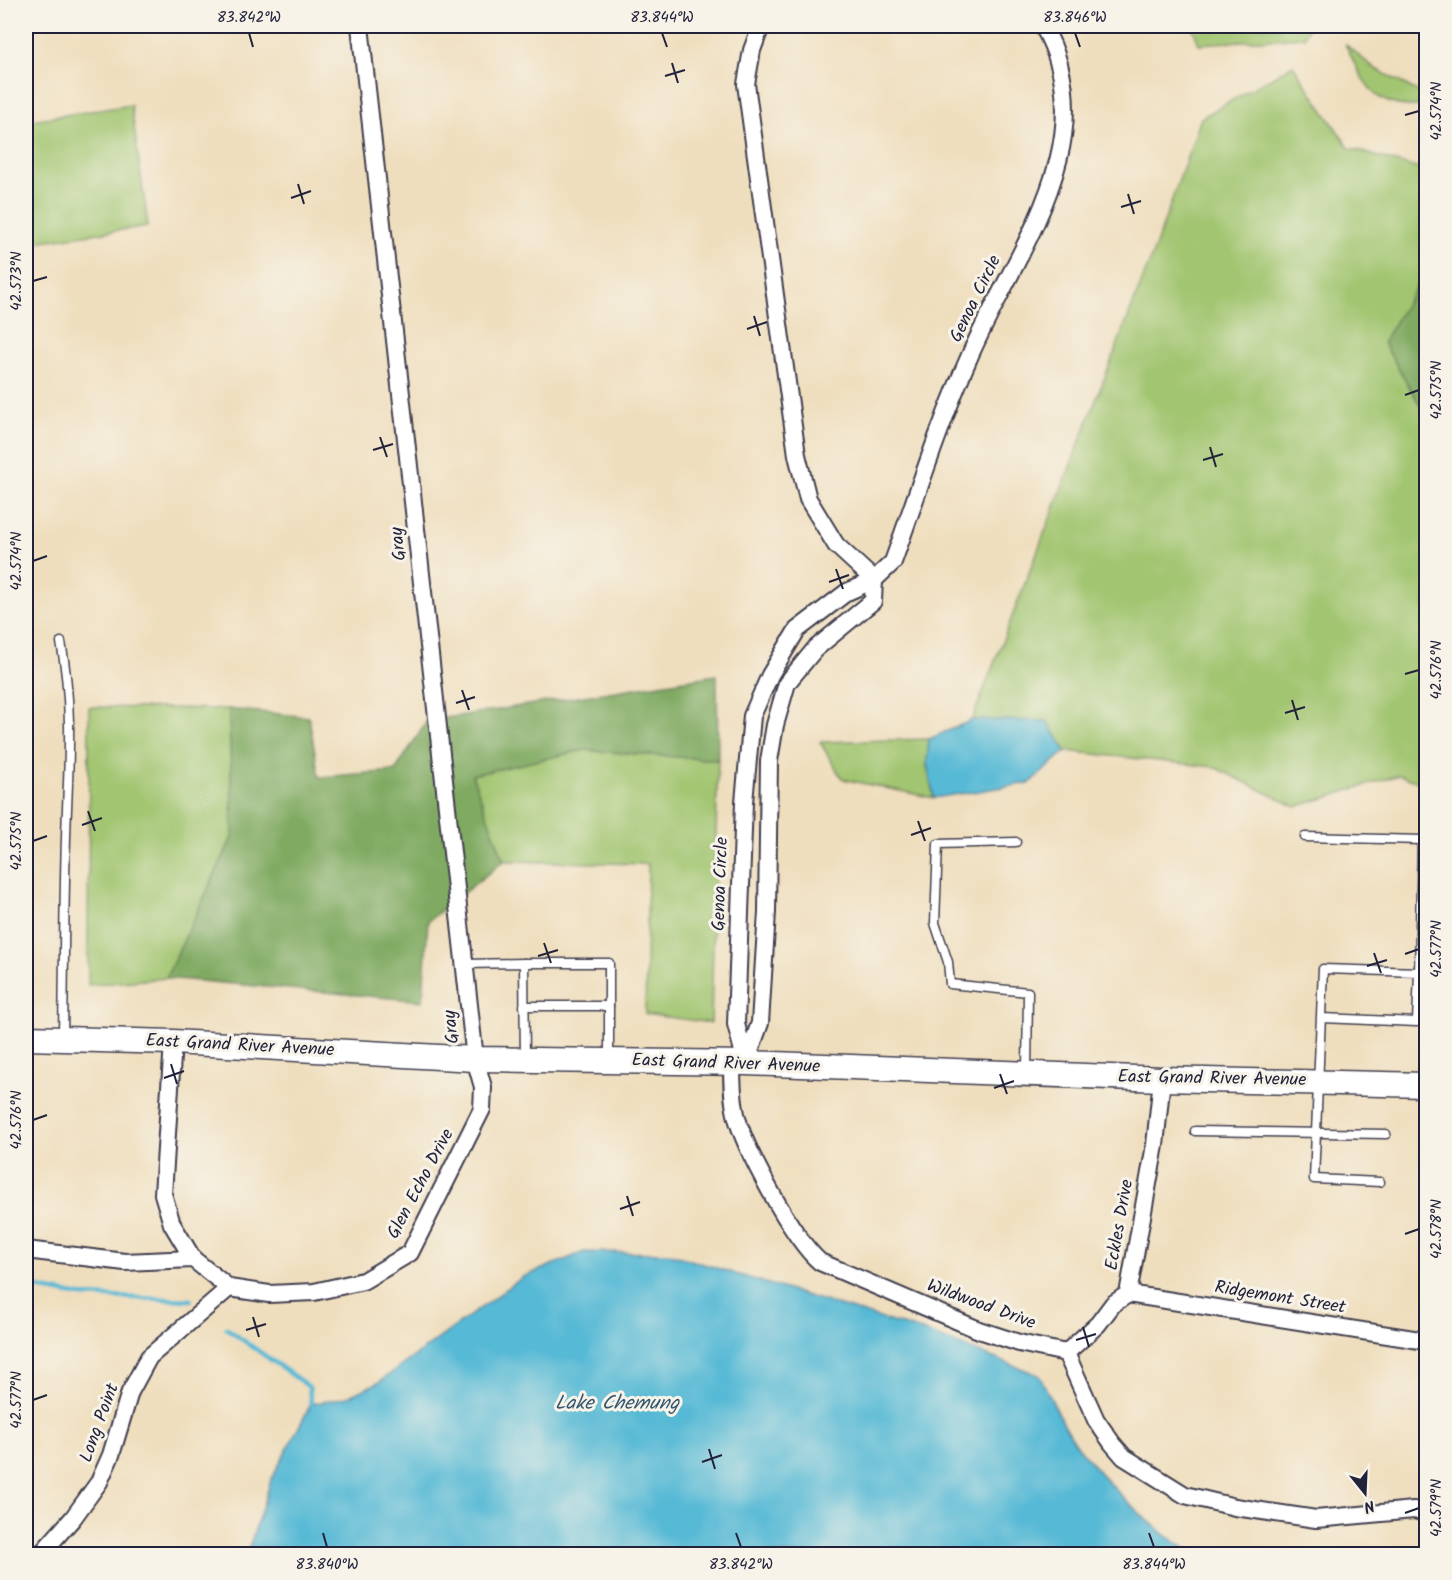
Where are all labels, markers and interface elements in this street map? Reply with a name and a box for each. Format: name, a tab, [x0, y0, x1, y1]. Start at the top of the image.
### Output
text: 83.842°W	[217, 6, 281, 30]
text: 83.844°W	[630, 6, 694, 30]
text: 83.846°W	[1043, 6, 1107, 30]
text: 42.574°N	[1425, 81, 1449, 141]
street label: Genoa Circle	[942, 250, 1010, 348]
text: 42.573°N	[5, 251, 29, 311]
text: 42.575°N	[1425, 361, 1449, 419]
street label: Gray	[383, 525, 415, 562]
text: 42.574°N	[5, 531, 29, 591]
text: 42.576°N	[1425, 640, 1449, 700]
text: 42.575°N	[5, 812, 29, 870]
street label: Genoa Circle	[705, 836, 737, 932]
text: 42.577°N	[1425, 920, 1449, 978]
street label: Gray	[436, 1008, 468, 1045]
street label: East Grand River Avenue	[145, 1027, 335, 1065]
street label: East Grand River Avenue	[631, 1046, 821, 1082]
street label: East Grand River Avenue	[1117, 1063, 1307, 1095]
text: 42.576°N	[5, 1090, 29, 1150]
street label: Glen Echo Drive	[380, 1124, 462, 1244]
street label: Eckles Drive	[1098, 1177, 1142, 1273]
text: 42.578°N	[1425, 1199, 1449, 1259]
street label: Wildwood Drive	[923, 1272, 1039, 1338]
street label: Ridgemont Street	[1212, 1273, 1349, 1323]
text: 42.577°N	[5, 1371, 29, 1429]
street label: Long Point	[72, 1378, 128, 1467]
water label: Lake Chemung	[555, 1388, 681, 1420]
north arrow	[1335, 1463, 1395, 1523]
text: 42.579°N	[1425, 1479, 1449, 1537]
text: N	[1361, 1492, 1378, 1519]
text: 83.840°W	[296, 1553, 359, 1577]
text: 83.842°W	[709, 1553, 773, 1577]
text: 83.844°W	[1122, 1553, 1186, 1577]

